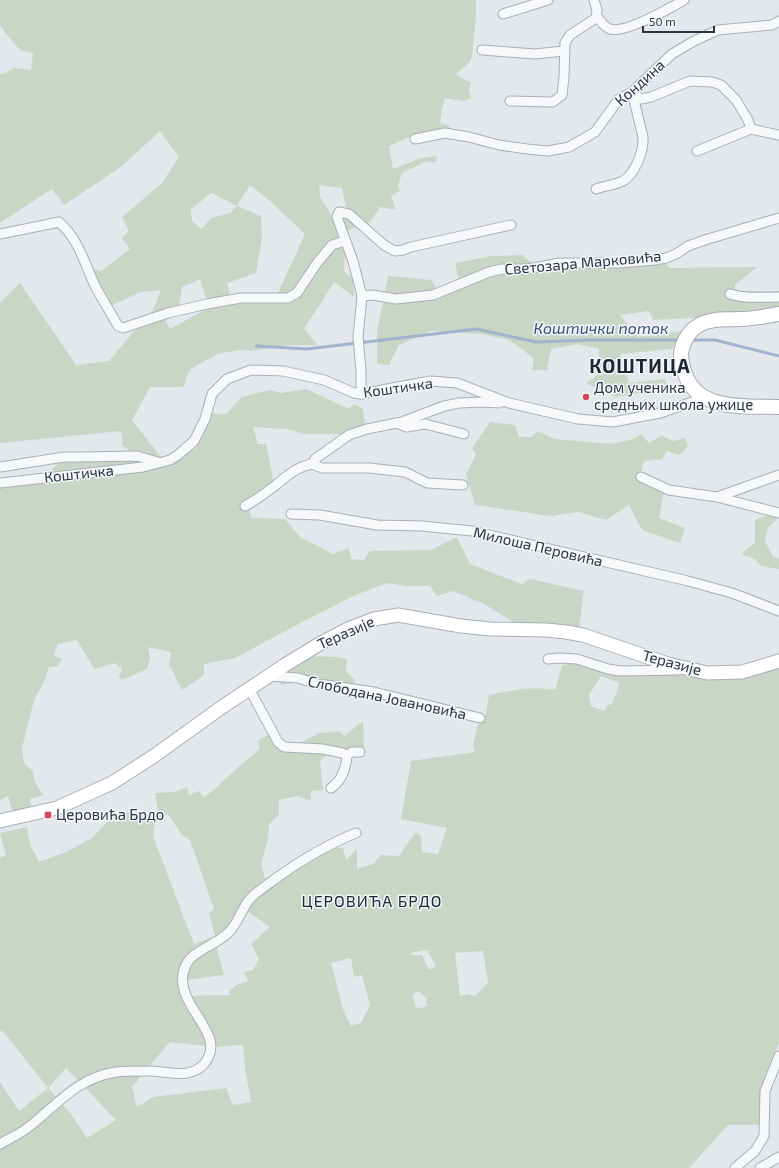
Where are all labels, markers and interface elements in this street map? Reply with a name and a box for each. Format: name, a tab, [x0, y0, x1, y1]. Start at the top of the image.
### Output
scale bar	[643, 8, 714, 34]
text: 50 m	[649, 14, 676, 28]
street label: Кондина	[611, 55, 668, 109]
street label: Светозара Марковића	[504, 246, 662, 278]
water label: Коштички поток	[533, 318, 669, 337]
district label: КОШТИЦА	[589, 354, 691, 377]
street label: Коштичка	[362, 373, 434, 401]
place label: Дом ученика средњих школа ужице	[594, 378, 753, 414]
marker: Дом ученика средњих школа ужице	[581, 392, 591, 402]
street label: Коштичка	[43, 460, 115, 486]
street label: Милоша Перовића	[472, 522, 605, 570]
street label: Теразије	[314, 612, 377, 653]
street label: Теразије	[641, 646, 704, 679]
street label: Слободана Јовановића	[306, 671, 468, 723]
place label: Церовића Брдо	[56, 805, 164, 823]
marker: Церовића Брдо	[43, 810, 53, 820]
district label: ЦЕРОВИЋА БРДО	[302, 891, 442, 910]

